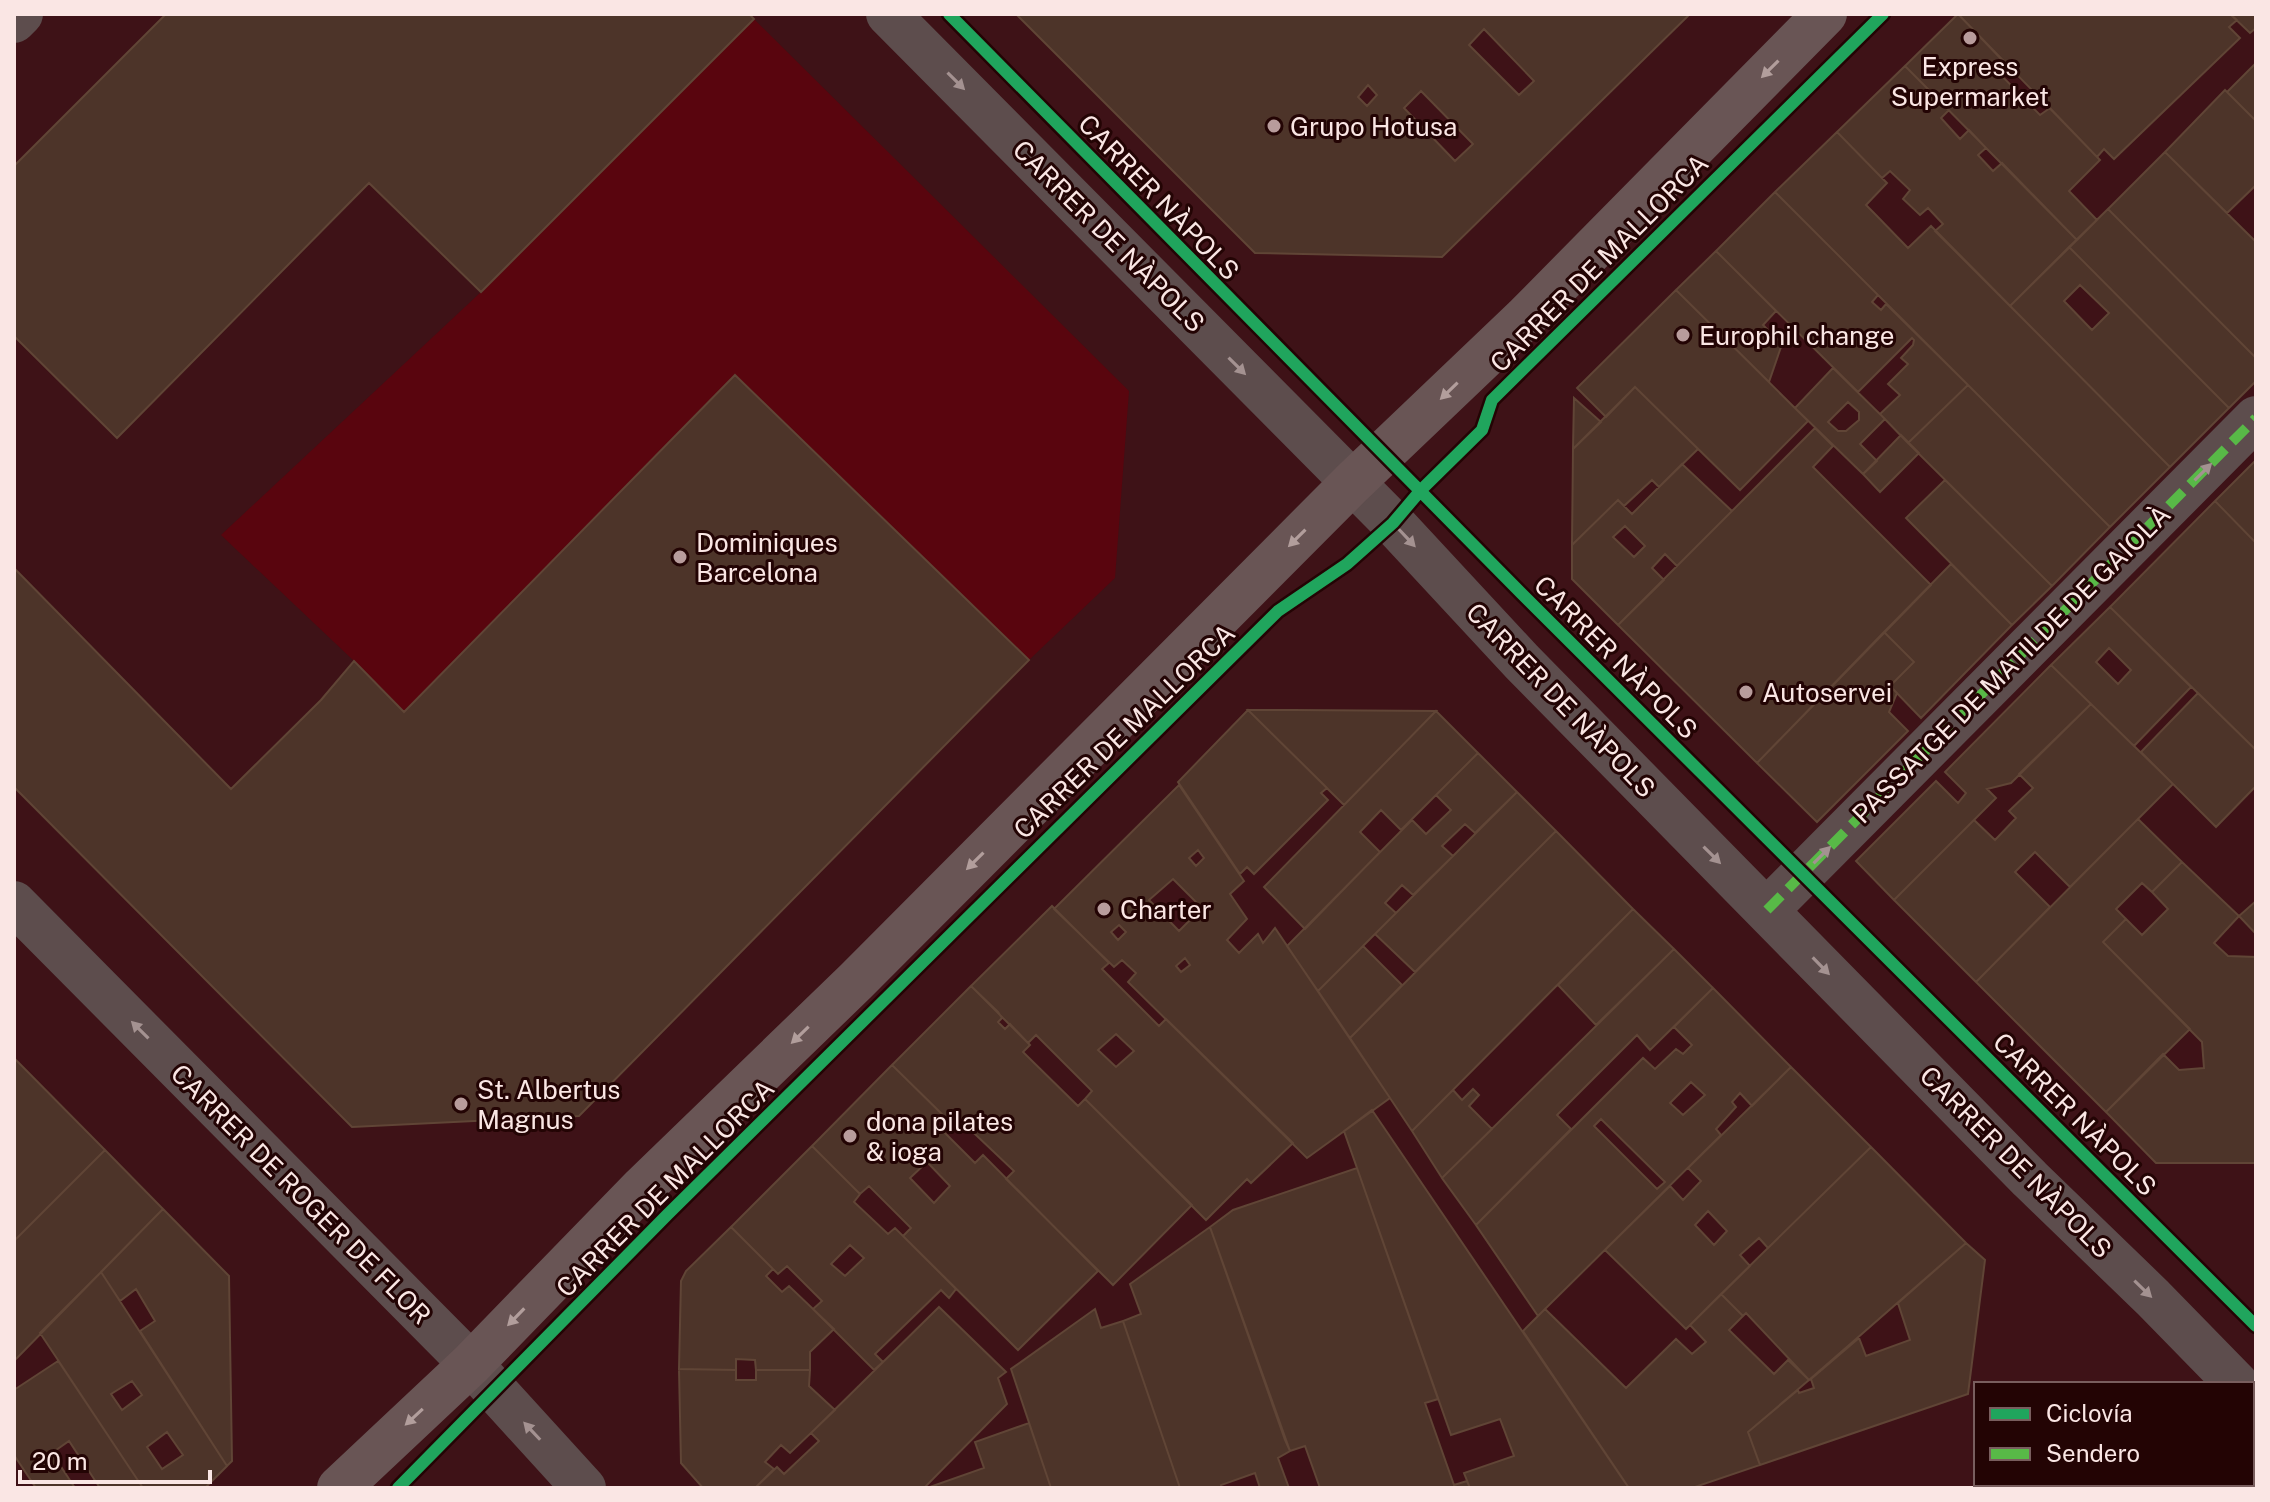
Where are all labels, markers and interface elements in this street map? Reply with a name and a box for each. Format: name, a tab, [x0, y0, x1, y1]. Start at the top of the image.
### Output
marker: Express Supermarket	[1961, 29, 1979, 47]
place label: Express Supermarket	[1891, 51, 2049, 112]
one-way arrow	[1761, 59, 1780, 78]
one-way arrow	[946, 71, 965, 90]
street label: CARRER NÀPOLS	[1072, 108, 1246, 286]
place label: Grupo Hotusa	[1290, 111, 1457, 142]
marker: Grupo Hotusa	[1265, 117, 1283, 135]
street label: CARRER DE NÀPOLS	[1007, 134, 1211, 338]
street label: CARRER DE MALLORCA	[1484, 148, 1714, 378]
place label: Europhil change	[1699, 320, 1895, 351]
marker: Europhil change	[1674, 326, 1692, 344]
one-way arrow	[1227, 356, 1245, 375]
one-way arrow	[1440, 382, 1459, 400]
one-way arrow	[2193, 463, 2211, 482]
street label: PASSATGE DE MATILDE DE GAIOLÀ	[1846, 499, 2176, 829]
place label: Dominiques Barcelona	[696, 527, 838, 588]
one-way arrow	[1288, 528, 1307, 547]
one-way arrow	[1397, 529, 1415, 548]
marker: Dominiques Barcelona	[671, 548, 689, 566]
street label: CARRER NÀPOLS	[1528, 569, 1704, 745]
street label: CARRER DE NÀPOLS	[1460, 596, 1662, 804]
street label: CARRER DE MALLORCA	[1007, 617, 1241, 845]
place label: Autoservei	[1762, 677, 1892, 708]
marker: Autoservei	[1737, 683, 1755, 701]
one-way arrow	[1702, 845, 1721, 864]
one-way arrow	[1812, 846, 1831, 865]
one-way arrow	[966, 851, 985, 870]
place label: Charter	[1120, 894, 1212, 925]
marker: Charter	[1095, 900, 1113, 918]
one-way arrow	[1811, 956, 1830, 975]
one-way arrow	[131, 1021, 149, 1040]
one-way arrow	[791, 1025, 810, 1044]
street label: CARRER NÀPOLS	[1987, 1026, 2163, 1202]
street label: CARRER DE ROGER DE FLOR	[165, 1058, 437, 1330]
street label: CARRER DE NÀPOLS	[1914, 1060, 2118, 1264]
street label: CARRER DE MALLORCA	[550, 1073, 780, 1303]
place label: St. Albertus Magnus	[477, 1074, 620, 1135]
marker: St. Albertus Magnus	[452, 1095, 470, 1113]
place label: dona pilates & ioga	[866, 1106, 1013, 1167]
marker: dona pilates & ioga	[841, 1127, 859, 1145]
one-way arrow	[2133, 1279, 2152, 1297]
one-way arrow	[508, 1307, 526, 1326]
legend	[1974, 1382, 2254, 1486]
text: Ciclovía	[2046, 1399, 2133, 1427]
one-way arrow	[405, 1408, 424, 1426]
one-way arrow	[523, 1421, 541, 1440]
scale bar	[20, 1434, 210, 1484]
text: Sendero	[2046, 1439, 2140, 1467]
text: 20 m	[32, 1447, 88, 1475]

